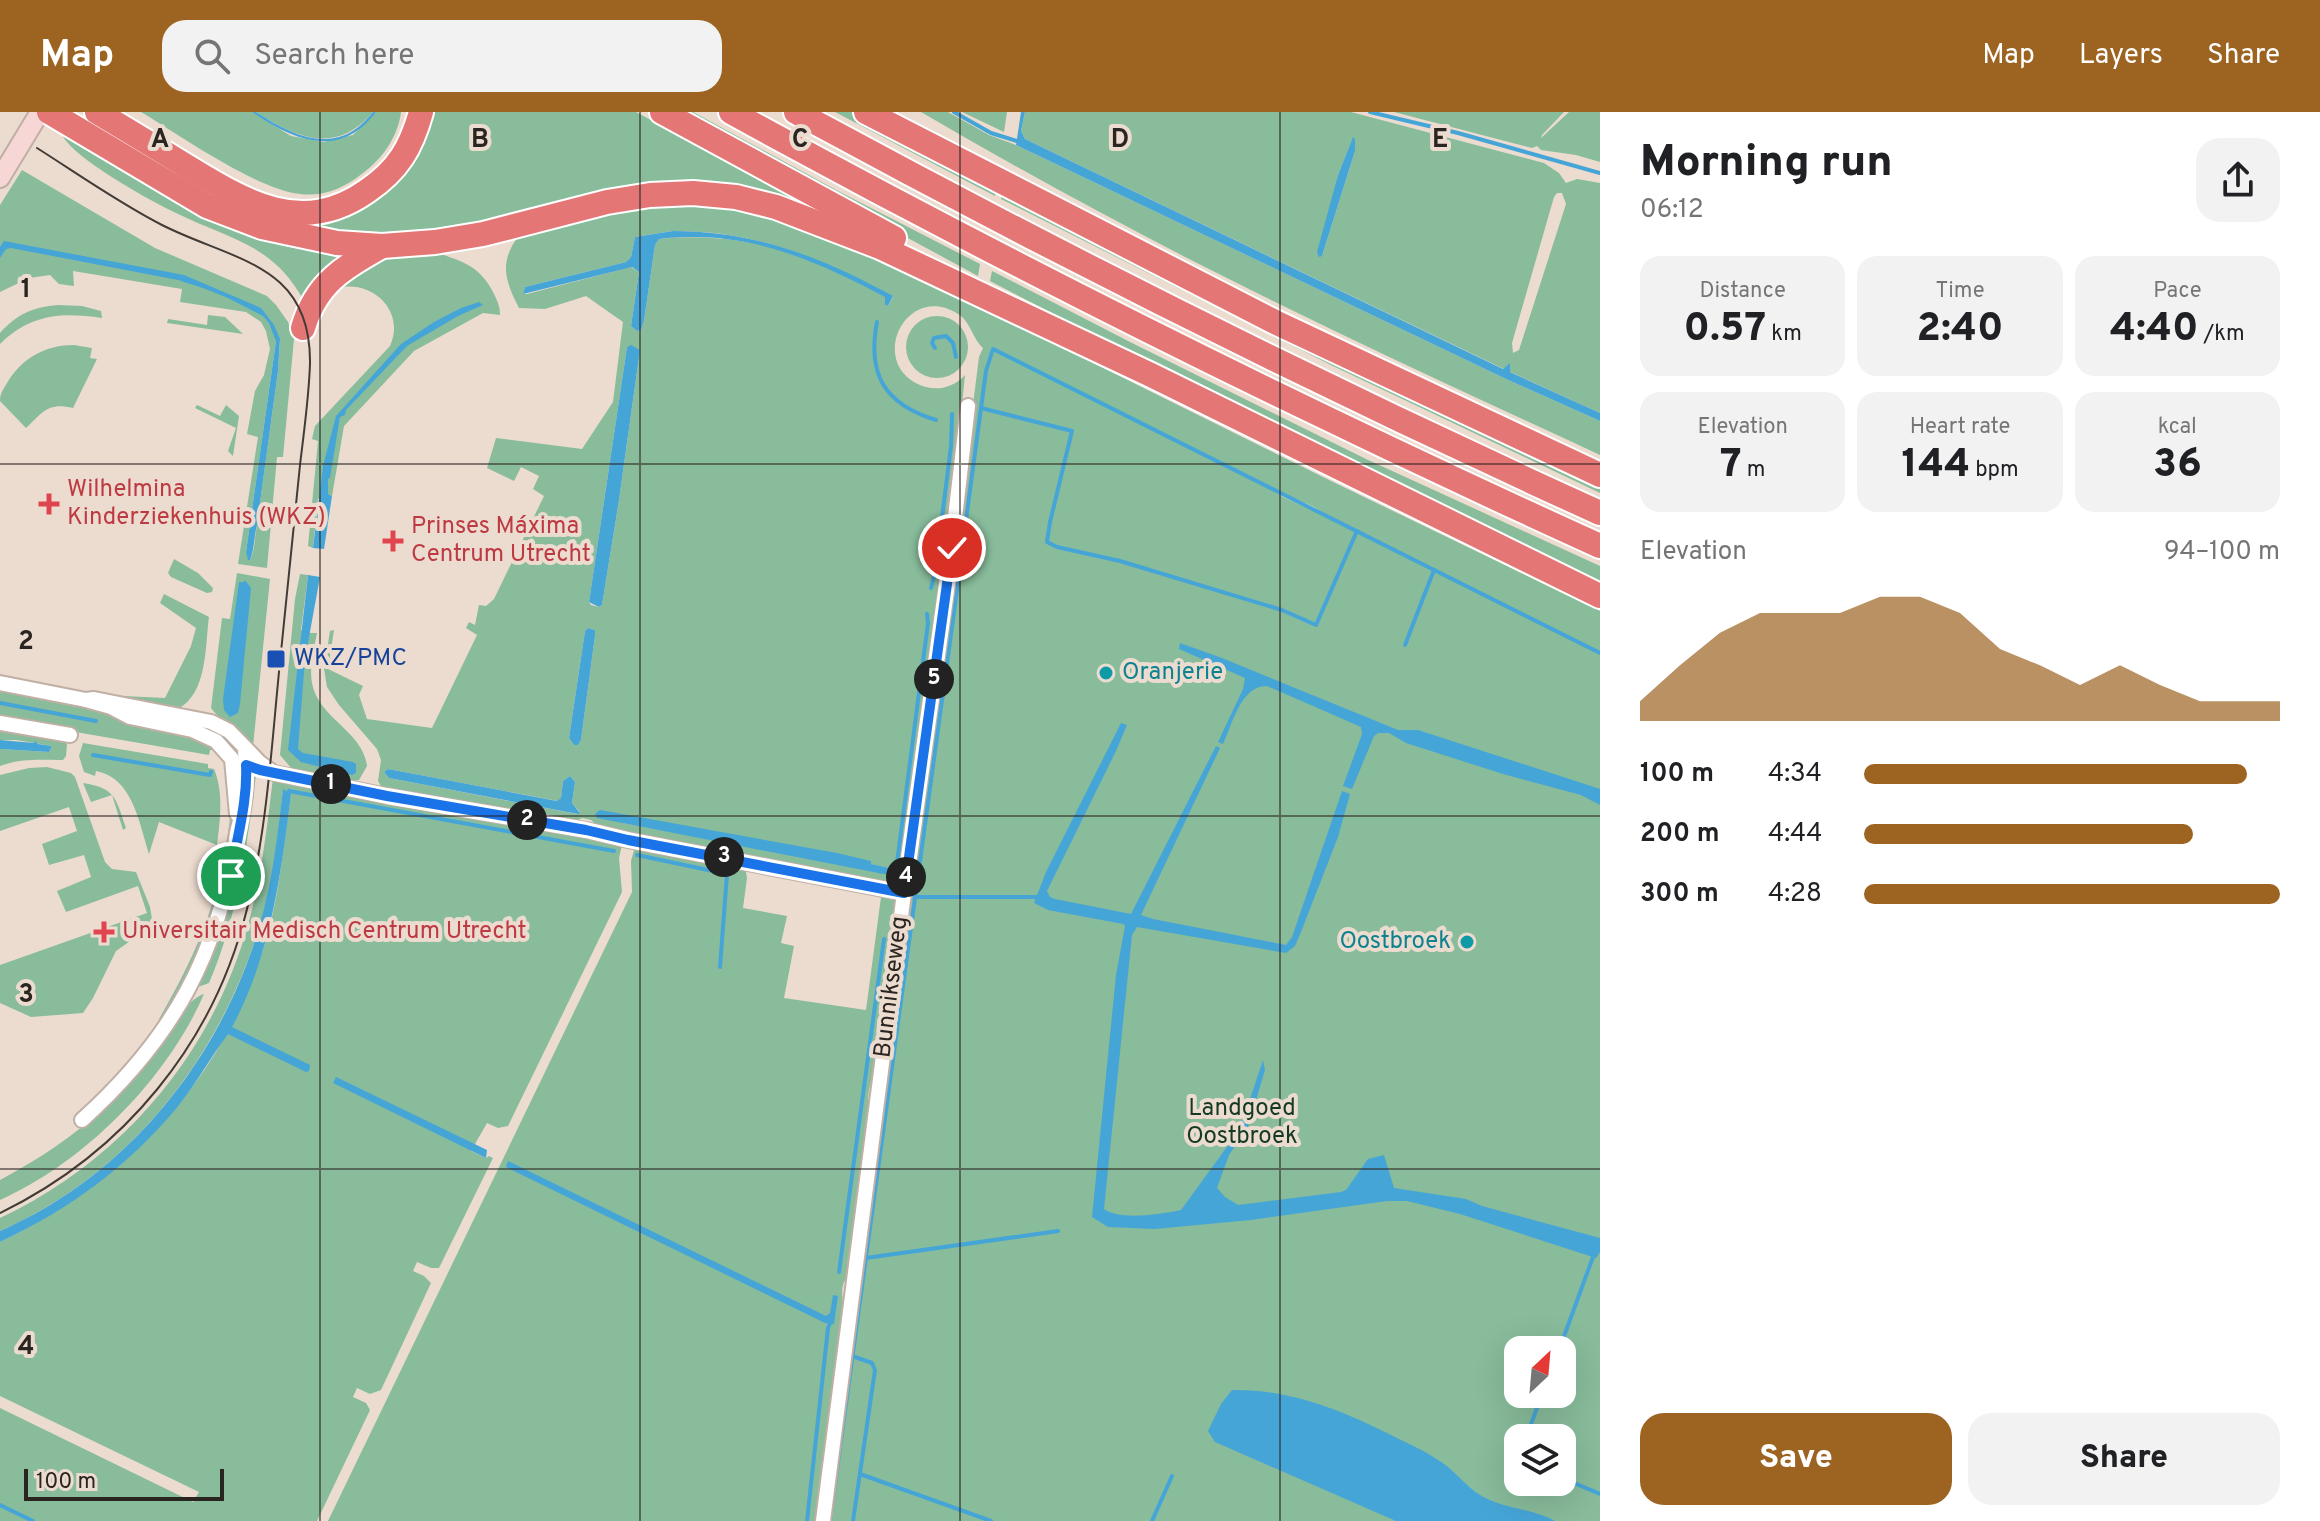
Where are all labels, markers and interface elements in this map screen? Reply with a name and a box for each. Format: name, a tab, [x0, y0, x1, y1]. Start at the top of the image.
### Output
search box	[162, 20, 722, 92]
text: Map	[40, 32, 114, 81]
icon: search	[190, 34, 234, 78]
text: Search here	[254, 38, 414, 75]
text: Map	[1982, 38, 2035, 74]
text: Layers	[2079, 38, 2163, 74]
text: Share	[2207, 38, 2280, 74]
text: A	[151, 124, 169, 157]
text: B	[471, 124, 489, 157]
text: C	[792, 124, 808, 157]
text: D	[1111, 124, 1129, 157]
text: E	[1432, 124, 1448, 157]
text: Morning run	[1640, 136, 1893, 192]
button: share	[2196, 138, 2280, 222]
text: 06:12	[1640, 194, 1704, 227]
text: 1	[21, 274, 31, 307]
text: Distance	[1699, 278, 1786, 305]
text: Time	[1935, 278, 1985, 305]
text: Pace	[2153, 278, 2201, 305]
text: 0.57	[1684, 305, 1766, 355]
text: 2:40	[1917, 305, 2003, 355]
text: 4:40	[2110, 305, 2198, 355]
text: km	[1766, 321, 1802, 348]
text: /km	[2198, 321, 2245, 348]
text: Elevation	[1697, 414, 1788, 441]
text: Heart rate	[1910, 414, 2010, 441]
text: kcal	[2158, 414, 2197, 441]
text: 7	[1720, 441, 1742, 491]
text: 144	[1901, 441, 1970, 491]
text: 36	[2153, 441, 2202, 491]
text: m	[1742, 457, 1765, 484]
text: bpm	[1970, 457, 2019, 484]
place label: Wilhelmina Kinderziekenhuis (WKZ)	[67, 475, 326, 533]
marker: Wilhelmina Kinderziekenhuis (WKZ)	[38, 493, 60, 515]
place label: Prinses Máxima Centrum Utrecht	[411, 512, 591, 570]
pin	[918, 514, 986, 582]
icon: check	[930, 526, 974, 570]
marker: Prinses Máxima Centrum Utrecht	[382, 530, 404, 552]
text: Elevation	[1640, 536, 1747, 569]
text: 94–100 m	[2164, 536, 2280, 569]
text: 2	[18, 626, 34, 659]
place label: WKZ/PMC	[294, 644, 407, 674]
marker: WKZ/PMC	[265, 648, 287, 670]
place label: Oranjerie	[1122, 658, 1223, 688]
pin: 5	[914, 659, 954, 699]
marker: Oranjerie	[1097, 664, 1115, 682]
text: 5	[927, 665, 941, 692]
text: 100 m	[1640, 758, 1714, 791]
text: 4:34	[1768, 758, 1822, 791]
pin: 1	[311, 764, 351, 804]
text: 1	[327, 770, 335, 797]
pin: 2	[507, 800, 547, 840]
text: 2	[520, 806, 534, 833]
text: 200 m	[1640, 818, 1719, 851]
text: 4:44	[1768, 818, 1822, 851]
pin: 3	[704, 837, 744, 877]
pin	[197, 842, 265, 910]
text: 3	[717, 843, 731, 870]
icon: arrive	[209, 854, 253, 898]
pin: 4	[886, 857, 926, 897]
text: 4	[899, 863, 913, 890]
text: 300 m	[1640, 878, 1719, 911]
text: 4:28	[1768, 878, 1822, 911]
street label: Bunnikseweg	[868, 914, 916, 1060]
place label: Universitair Medisch Centrum Utrecht	[122, 917, 527, 947]
marker: Universitair Medisch Centrum Utrecht	[93, 921, 115, 943]
place label: Oostbroek	[1339, 927, 1451, 957]
marker: Oostbroek	[1458, 933, 1476, 951]
text: 3	[18, 979, 34, 1012]
park label: Landgoed Oostbroek	[1186, 1094, 1298, 1152]
text: 4	[18, 1331, 34, 1364]
north arrow	[1504, 1336, 1576, 1408]
map controls	[1504, 1336, 1576, 1496]
button: Save	[1640, 1413, 1952, 1505]
button: Share	[1968, 1413, 2280, 1505]
button: layers	[1504, 1424, 1576, 1496]
scale bar	[24, 1465, 224, 1501]
text: 100 m	[36, 1469, 96, 1496]

